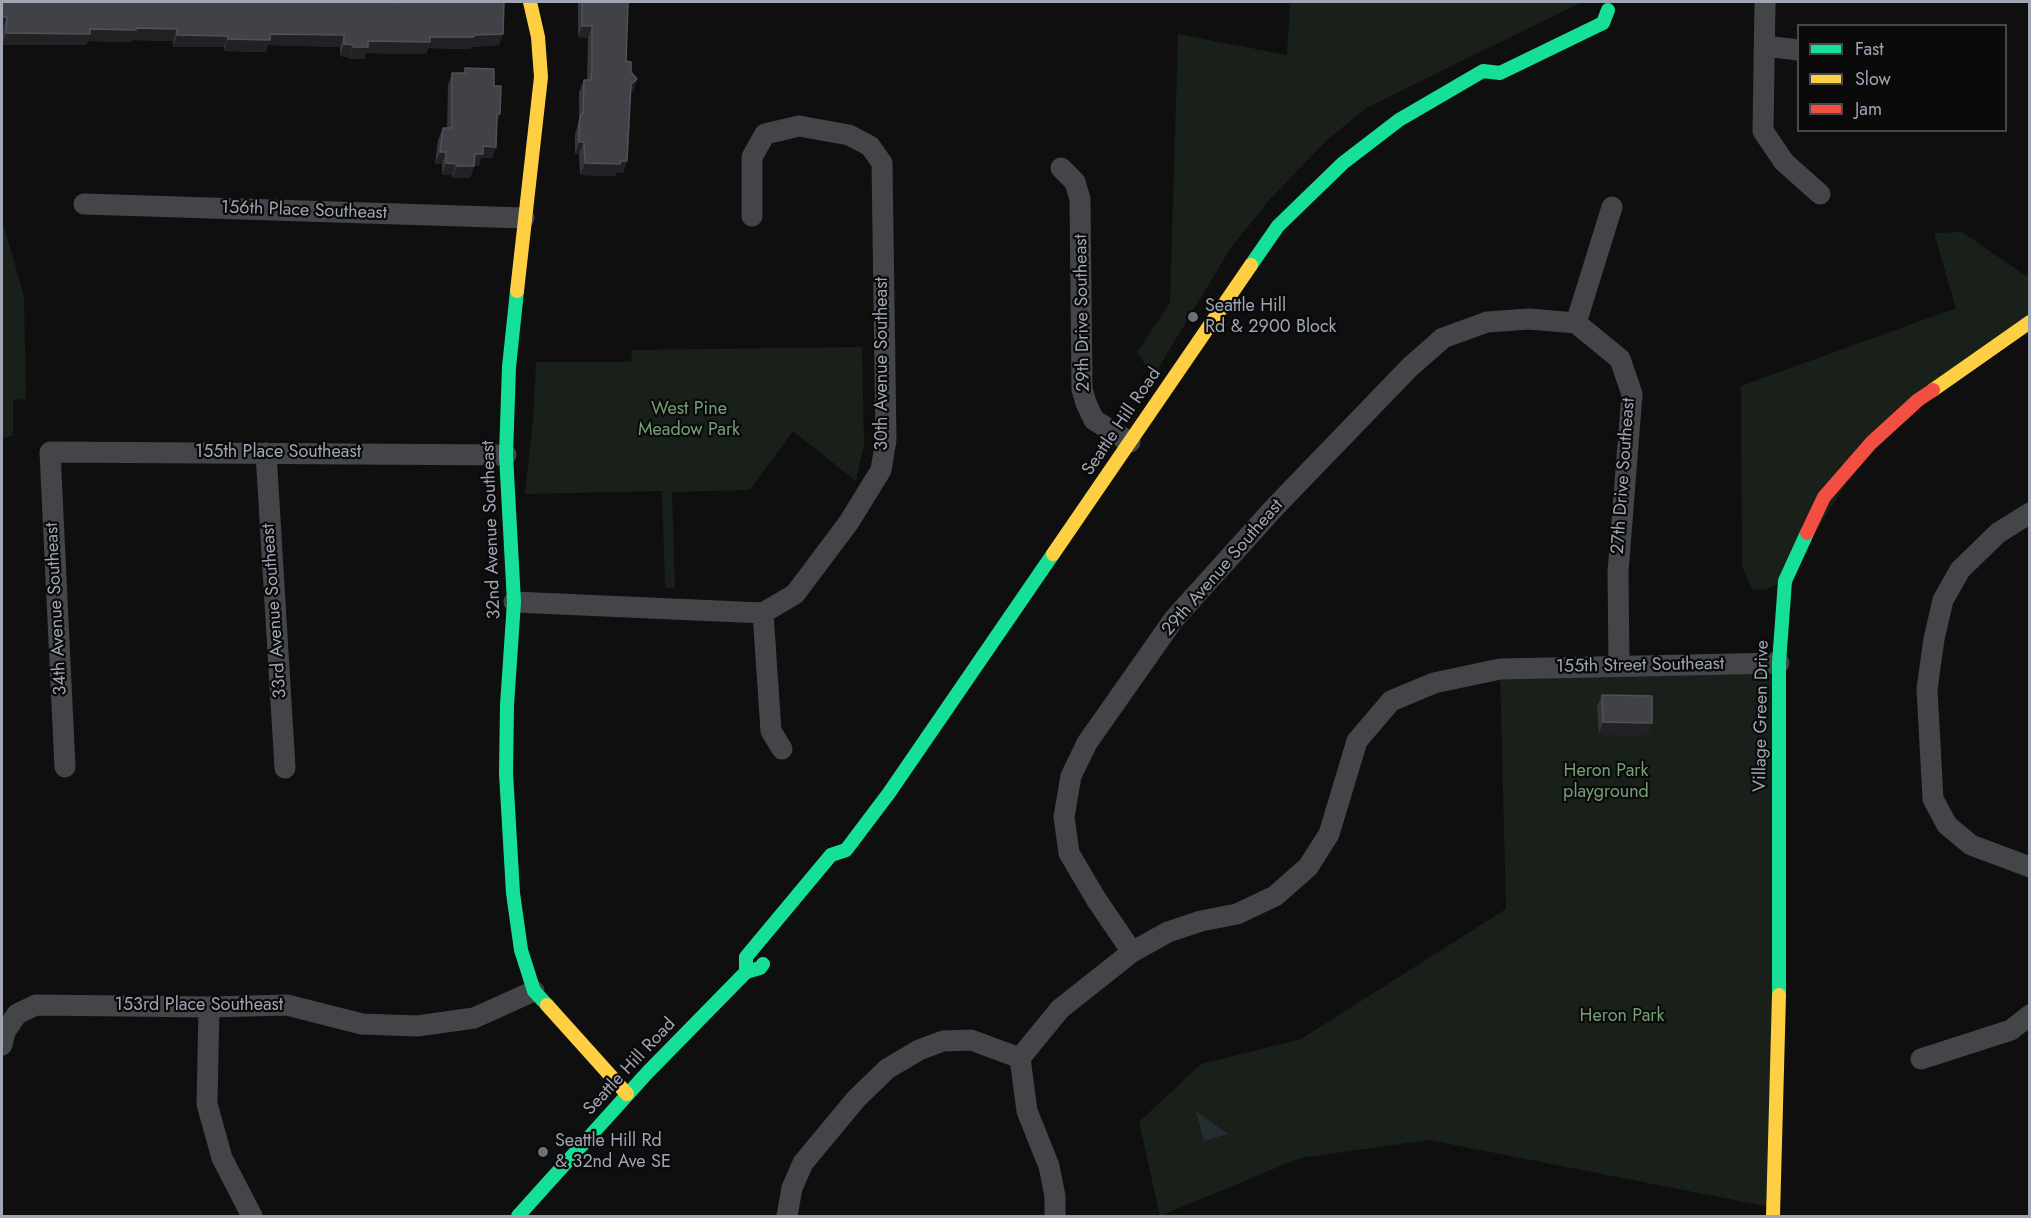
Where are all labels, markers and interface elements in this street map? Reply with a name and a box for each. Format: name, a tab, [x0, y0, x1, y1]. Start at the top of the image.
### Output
legend	[1797, 24, 2007, 132]
text: Fast	[1855, 36, 1884, 62]
text: Slow	[1855, 66, 1891, 92]
text: Jam	[1855, 96, 1882, 122]
street label: 156th Place Southeast	[221, 197, 387, 225]
street label: 29th Drive Southeast	[1071, 234, 1095, 392]
street label: 30th Avenue Southeast	[872, 277, 894, 451]
place label: Seattle Hill Rd & 2900 Block	[1205, 296, 1336, 338]
marker: Seattle Hill Rd & 2900 Block	[1186, 310, 1200, 324]
street label: Seattle Hill Road	[1078, 364, 1166, 480]
street label: 27th Drive Southeast	[1608, 397, 1640, 555]
park label: West Pine Meadow Park	[638, 399, 740, 442]
street label: 32nd Avenue Southeast	[478, 440, 506, 620]
street label: 155th Place Southeast	[195, 442, 361, 464]
street label: 29th Avenue Southeast	[1158, 495, 1288, 641]
street label: 34th Avenue Southeast	[42, 522, 72, 696]
street label: 33rd Avenue Southeast	[258, 523, 292, 699]
street label: Village Green Drive	[1750, 640, 1774, 792]
street label: 155th Street Southeast	[1556, 654, 1724, 678]
park label: Heron Park playground	[1563, 761, 1649, 804]
street label: 153rd Place Southeast	[115, 995, 283, 1017]
park label: Heron Park	[1580, 1006, 1664, 1028]
street label: Seattle Hill Road	[579, 1014, 681, 1120]
place label: Seattle Hill Rd & 32nd Ave SE	[555, 1131, 671, 1174]
marker: Seattle Hill Rd & 32nd Ave SE	[536, 1145, 550, 1159]

